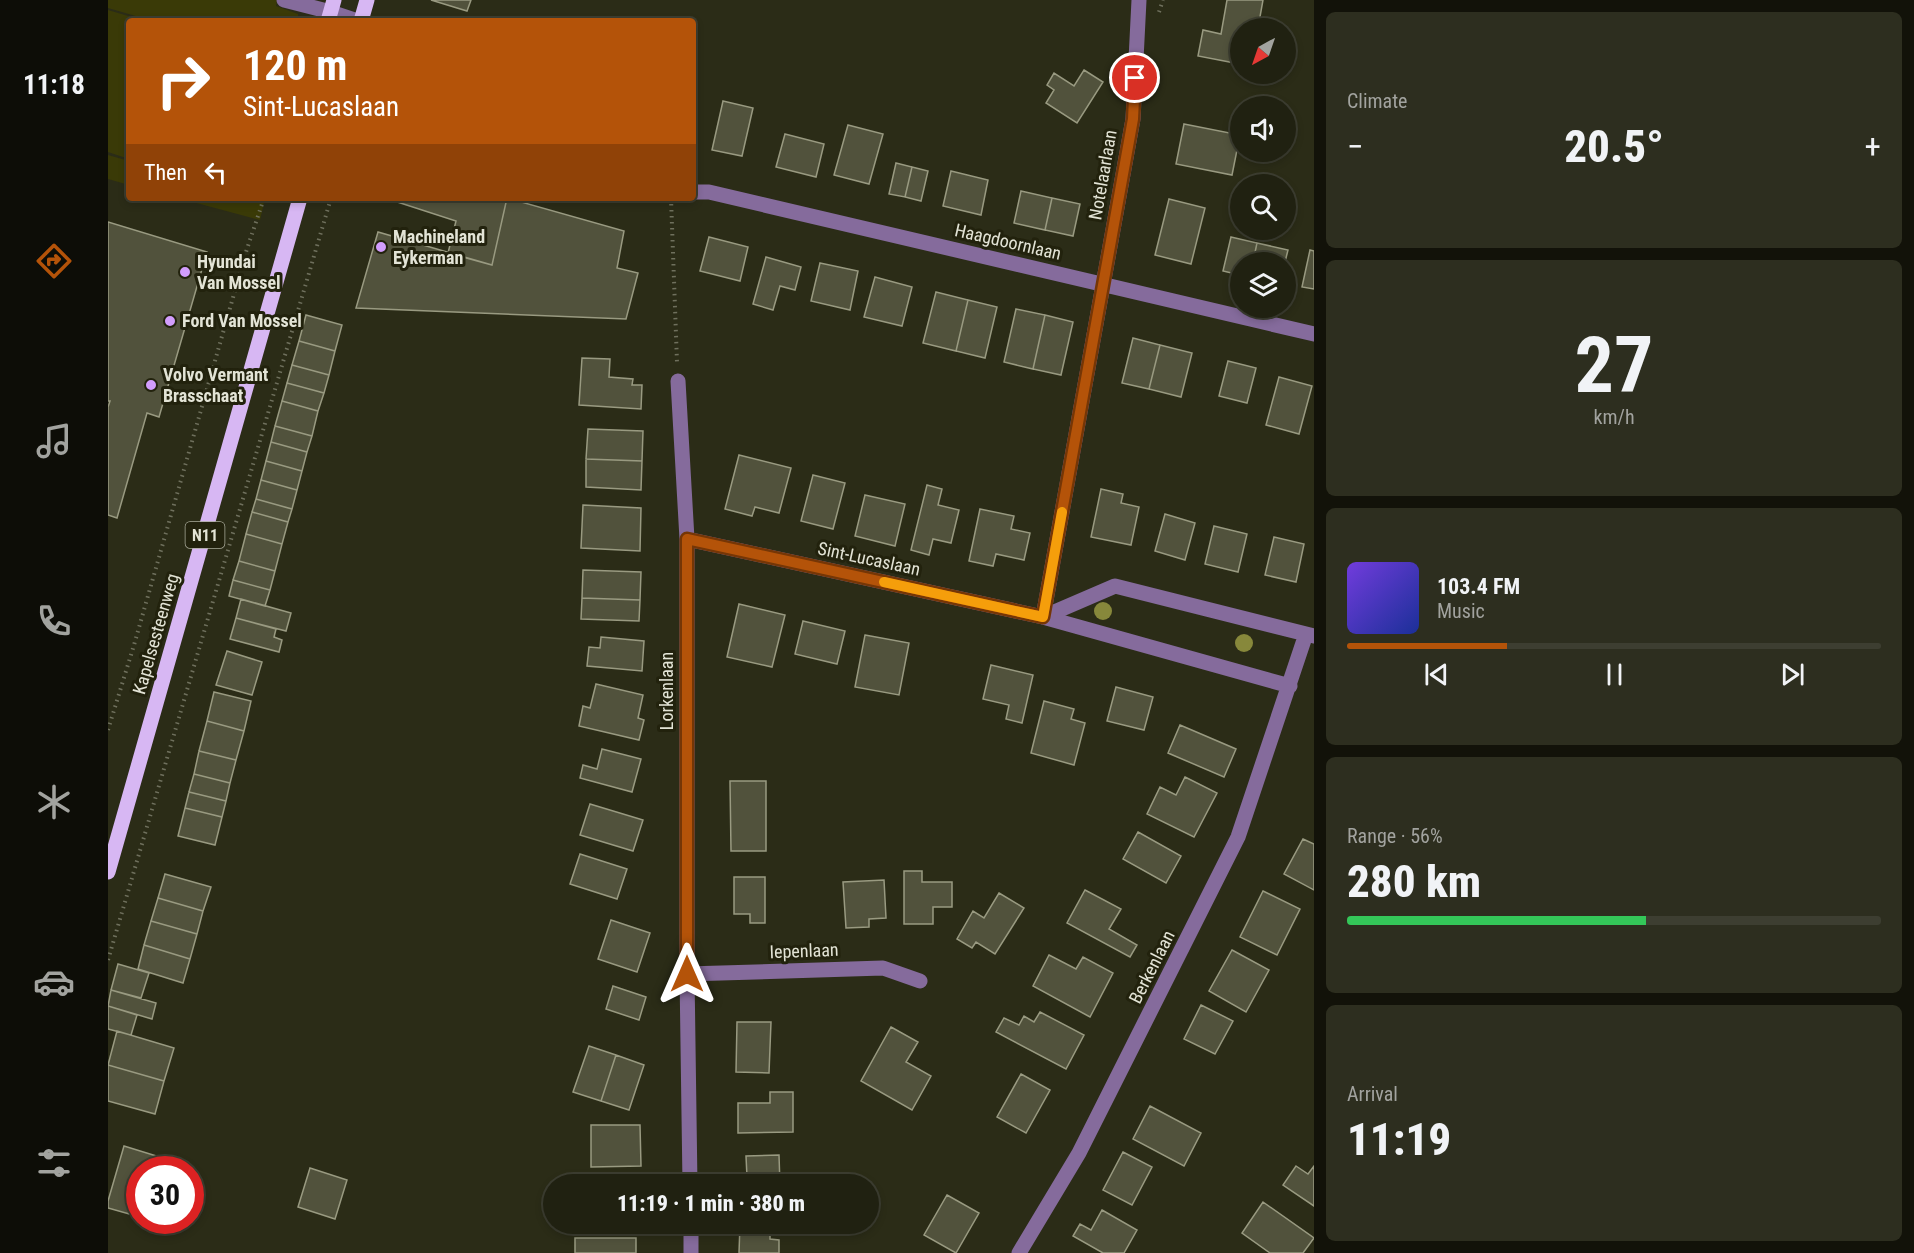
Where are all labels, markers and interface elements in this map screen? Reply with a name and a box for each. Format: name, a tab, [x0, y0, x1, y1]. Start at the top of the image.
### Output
north arrow	[1230, 18, 1296, 84]
map controls	[1230, 18, 1296, 318]
text: 120 m	[243, 41, 348, 90]
icon: right	[144, 42, 222, 120]
pin	[1109, 52, 1160, 103]
icon: arrive	[1118, 61, 1151, 94]
text: 11:18	[23, 69, 85, 101]
text: Climate	[1347, 89, 1407, 113]
text: Sint-Lucaslaan	[243, 91, 399, 123]
button: sound	[1230, 96, 1296, 162]
text: 20.5°	[1564, 120, 1664, 173]
text: −	[1347, 127, 1364, 166]
text: +	[1865, 127, 1881, 166]
street label: Notelaarlaan	[1084, 128, 1121, 221]
icon: left	[199, 156, 232, 189]
text: Then	[144, 160, 187, 185]
button: search	[1230, 174, 1296, 240]
street label: Haagdoornlaan	[953, 219, 1063, 264]
place label: Machineland Eykerman	[393, 226, 485, 268]
icon: directions	[33, 240, 75, 282]
marker: Machineland Eykerman	[374, 240, 388, 254]
place label: Hyundai Van Mossel	[197, 251, 281, 293]
button: layers	[1230, 252, 1296, 318]
marker: Hyundai Van Mossel	[178, 265, 192, 279]
place label: Ford Van Mossel	[182, 310, 302, 331]
marker: Ford Van Mossel	[163, 314, 177, 328]
text: 27	[1575, 320, 1653, 411]
place label: Volvo Vermant Brasschaat	[163, 364, 269, 406]
marker: Volvo Vermant Brasschaat	[144, 378, 158, 392]
text: km/h	[1593, 405, 1635, 429]
icon: music	[33, 420, 75, 462]
road number: N11	[186, 522, 224, 548]
street label: Sint-Lucaslaan	[816, 537, 922, 580]
street label: Kapelsesteenweg	[128, 571, 183, 697]
text: 103.4 FM	[1437, 574, 1520, 599]
text: Music	[1437, 599, 1485, 623]
icon: phone	[33, 600, 75, 642]
street label: Lorkenlaan	[656, 652, 677, 730]
icon: previous	[1420, 658, 1453, 691]
icon: pause	[1598, 658, 1631, 691]
icon: next	[1776, 658, 1809, 691]
icon: climate	[33, 781, 75, 823]
text: Range · 56%	[1347, 824, 1443, 848]
text: 280 km	[1347, 855, 1481, 908]
street label: Berkenlaan	[1124, 927, 1179, 1007]
street label: Iepenlaan	[769, 939, 839, 962]
position arrow	[655, 942, 719, 1006]
icon: car	[33, 961, 75, 1003]
text: Arrival	[1347, 1082, 1398, 1106]
text: 11:19	[1347, 1113, 1451, 1166]
icon: filters	[33, 1142, 75, 1184]
speed limit sign: 30	[126, 1156, 204, 1234]
text: 11:19 · 1 min · 380 m	[617, 1191, 805, 1216]

